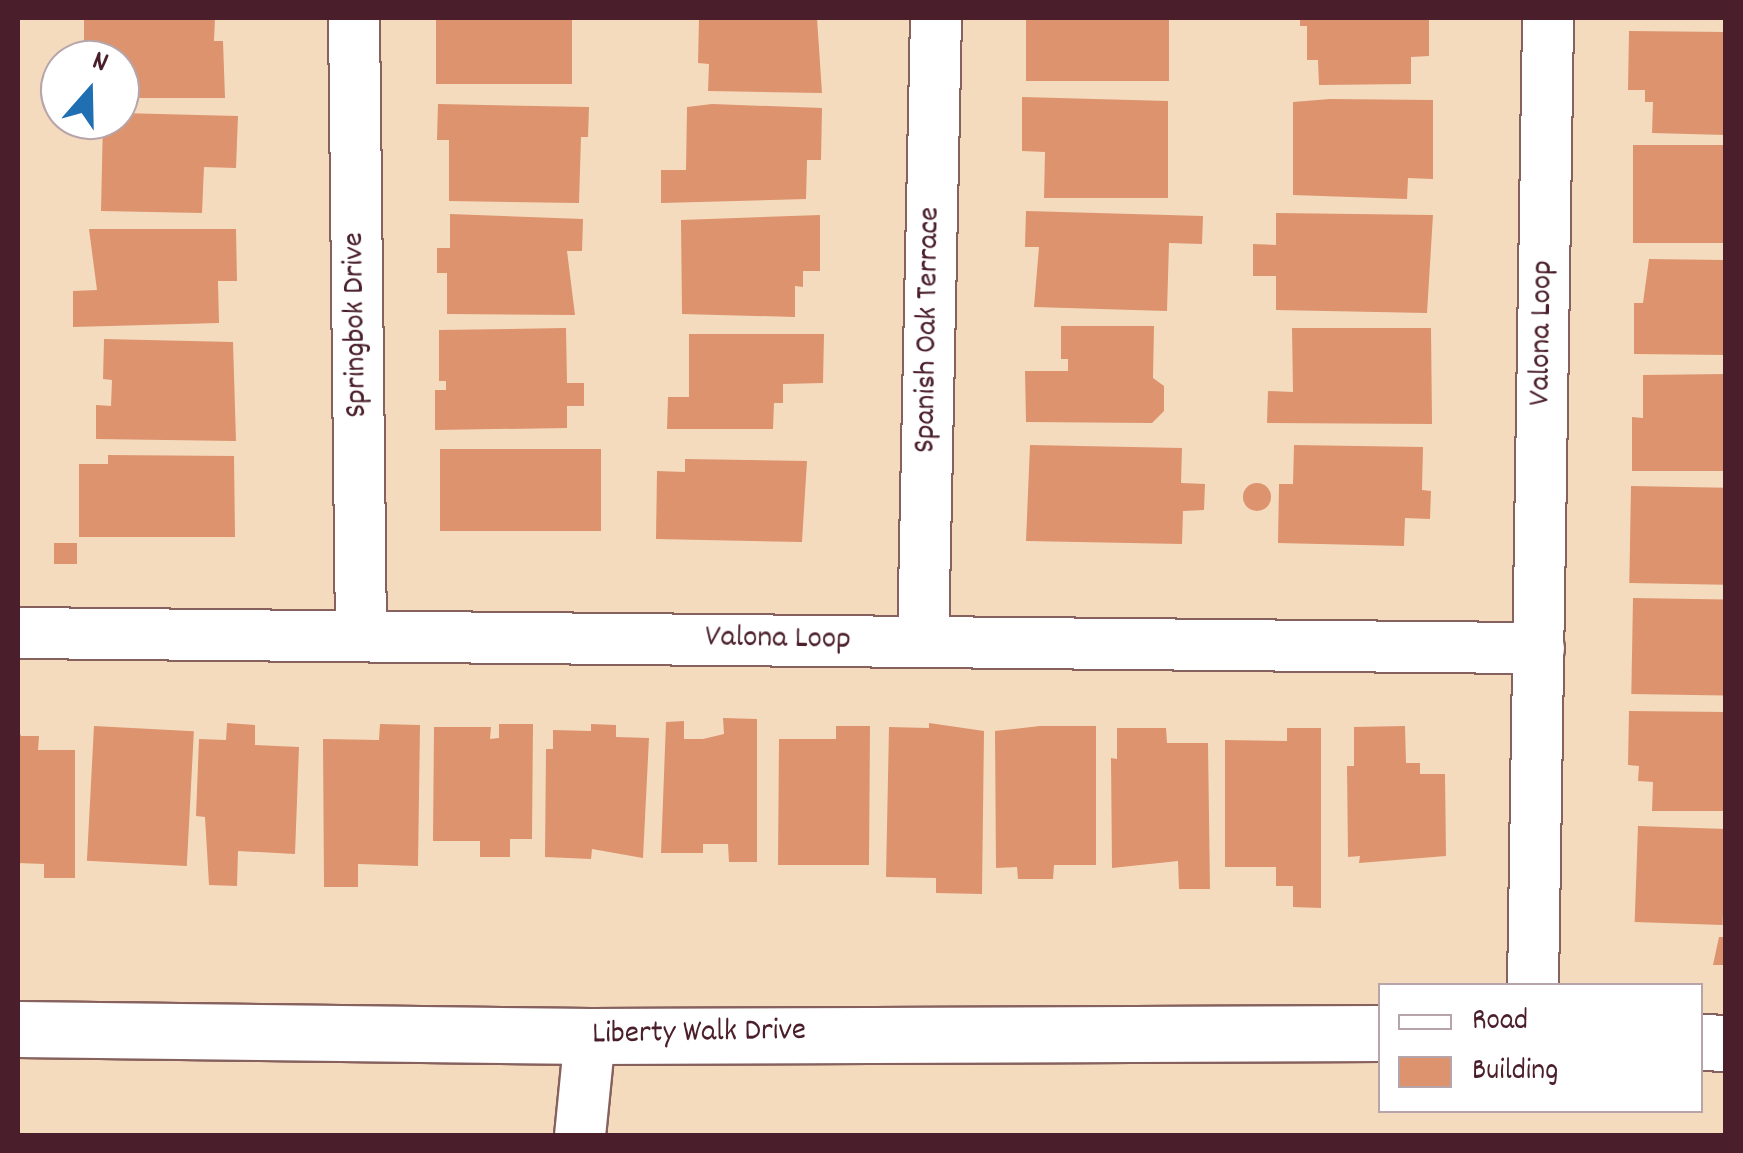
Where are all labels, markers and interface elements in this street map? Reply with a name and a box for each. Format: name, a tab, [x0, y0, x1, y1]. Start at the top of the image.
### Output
north arrow	[40, 40, 140, 140]
text: N	[86, 43, 113, 85]
street label: Spanish Oak Terrace	[908, 206, 950, 454]
street label: Springbok Drive	[336, 232, 378, 418]
street label: Valona Loop	[1523, 260, 1563, 406]
street label: Valona Loop	[705, 620, 851, 660]
legend	[1378, 983, 1703, 1113]
text: Road	[1472, 1001, 1528, 1044]
street label: Liberty Walk Drive	[592, 1013, 806, 1055]
text: Building	[1472, 1051, 1558, 1094]

